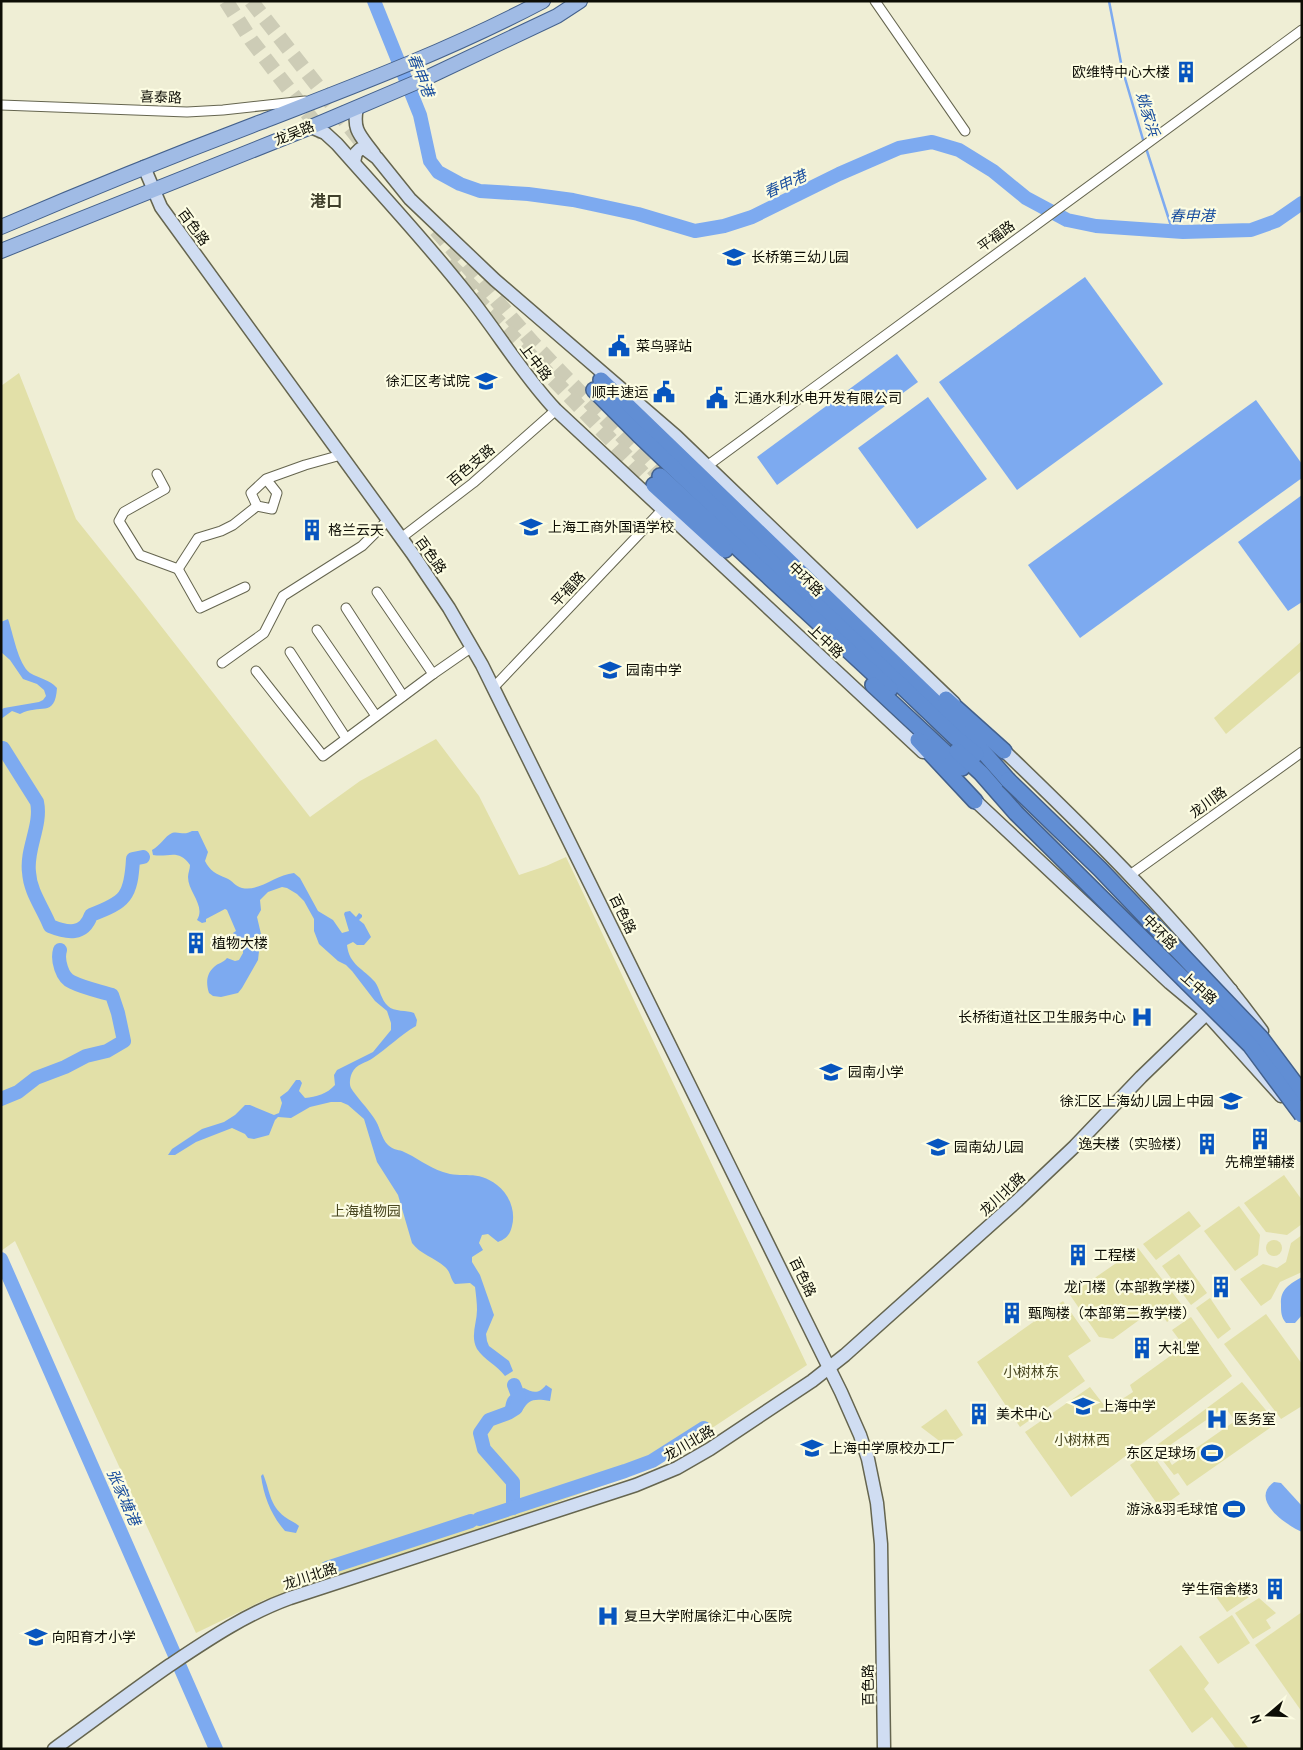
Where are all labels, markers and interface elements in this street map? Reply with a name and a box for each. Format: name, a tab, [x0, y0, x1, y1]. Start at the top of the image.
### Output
water label: 春申港	[403, 50, 440, 102]
building icon: 欧维特中心大楼	[1173, 59, 1199, 85]
place label: 欧维特中心大楼	[1072, 63, 1170, 81]
street label: 喜泰路	[140, 87, 182, 107]
water label: 姚家浜	[1131, 89, 1165, 140]
street label: 龙吴路	[271, 117, 317, 149]
water label: 春申港	[760, 164, 812, 203]
district label: 港口	[310, 190, 342, 212]
street label: 百色路	[174, 205, 214, 249]
water label: 春申港	[1169, 205, 1216, 226]
street label: 平福路	[974, 216, 1018, 256]
school or university icon: 长桥第三幼儿园	[721, 244, 747, 270]
place label: 长桥第三幼儿园	[751, 248, 849, 266]
public building icon: 菜鸟驿站	[606, 333, 632, 359]
place label: 菜鸟驿站	[636, 337, 692, 355]
street label: 上中路	[516, 340, 556, 384]
school or university icon: 徐汇区考试院	[473, 368, 499, 394]
place label: 徐汇区考试院	[386, 372, 470, 390]
public building icon: 顺丰速运	[651, 379, 677, 405]
place label: 顺丰速运	[592, 383, 648, 401]
public building icon: 汇通水利水电开发有限公司	[704, 385, 730, 411]
place label: 汇通水利水电开发有限公司	[734, 389, 902, 407]
street label: 百色支路	[444, 440, 498, 490]
school or university icon: 上海工商外国语学校	[518, 514, 544, 540]
building icon: 格兰云天	[299, 517, 325, 543]
place label: 上海工商外国语学校	[548, 518, 674, 536]
place label: 格兰云天	[328, 521, 384, 539]
street label: 百色路	[412, 533, 450, 577]
street label: 中环路	[785, 558, 827, 600]
street label: 平福路	[547, 568, 589, 610]
street label: 上中路	[805, 620, 847, 662]
school or university icon: 园南中学	[597, 657, 623, 683]
place label: 园南中学	[626, 661, 682, 679]
street label: 龙川路	[1186, 782, 1230, 822]
street label: 百色路	[606, 891, 640, 937]
street label: 中环路	[1139, 911, 1181, 953]
building icon: 植物大楼	[183, 930, 209, 956]
place label: 植物大楼	[212, 934, 268, 952]
street label: 上中路	[1177, 967, 1221, 1009]
hospital icon: 长桥街道社区卫生服务中心	[1129, 1004, 1155, 1030]
place label: 长桥街道社区卫生服务中心	[958, 1008, 1126, 1026]
school or university icon: 园南小学	[818, 1059, 844, 1085]
place label: 园南小学	[848, 1063, 904, 1081]
school or university icon: 徐汇区上海幼儿园上中园	[1218, 1088, 1244, 1114]
place label: 徐汇区上海幼儿园上中园	[1060, 1092, 1214, 1110]
building icon: 先棉堂辅楼	[1247, 1126, 1273, 1152]
building icon: 逸夫楼（实验楼）	[1194, 1131, 1220, 1157]
school or university icon: 园南幼儿园	[925, 1134, 951, 1160]
place label: 逸夫楼（实验楼）	[1078, 1135, 1190, 1153]
place label: 园南幼儿园	[954, 1138, 1024, 1156]
place label: 先棉堂辅楼	[1225, 1153, 1295, 1171]
street label: 龙川北路	[975, 1168, 1029, 1220]
park label: 上海植物园	[331, 1202, 401, 1220]
building icon: 工程楼	[1065, 1242, 1091, 1268]
place label: 工程楼	[1094, 1246, 1136, 1264]
street label: 百色路	[786, 1254, 820, 1300]
building icon: 龙门楼（本部教学楼）	[1208, 1274, 1234, 1300]
place label: 龙门楼（本部教学楼）	[1064, 1278, 1204, 1296]
building icon: 甄陶楼（本部第二教学楼）	[999, 1300, 1025, 1326]
place label: 甄陶楼（本部第二教学楼）	[1028, 1304, 1196, 1322]
building icon: 大礼堂	[1129, 1335, 1155, 1361]
place label: 大礼堂	[1158, 1339, 1200, 1357]
park label: 小树林东	[1003, 1363, 1059, 1381]
school or university icon: 上海中学	[1070, 1393, 1096, 1419]
place label: 上海中学	[1100, 1397, 1156, 1415]
building icon: 美术中心	[966, 1401, 992, 1427]
place label: 美术中心	[996, 1405, 1052, 1423]
hospital icon: 医务室	[1204, 1406, 1230, 1432]
place label: 医务室	[1234, 1410, 1276, 1428]
street label: 龙川北路	[660, 1421, 718, 1465]
park label: 小树林西	[1054, 1431, 1110, 1449]
school or university icon: 上海中学原校办工厂	[799, 1435, 825, 1461]
place label: 上海中学原校办工厂	[829, 1439, 955, 1457]
sports icon: 东区足球场	[1199, 1440, 1225, 1466]
place label: 东区足球场	[1126, 1444, 1196, 1462]
water label: 张家塘港	[102, 1465, 147, 1530]
sports icon: 游泳&羽毛球馆	[1221, 1496, 1247, 1522]
place label: 游泳&羽毛球馆	[1126, 1500, 1218, 1518]
street label: 龙川北路	[281, 1559, 339, 1593]
building icon: 学生宿舍楼3	[1262, 1576, 1288, 1602]
place label: 学生宿舍楼3	[1182, 1580, 1258, 1598]
hospital icon: 复旦大学附属徐汇中心医院	[595, 1603, 621, 1629]
place label: 复旦大学附属徐汇中心医院	[624, 1607, 792, 1625]
school or university icon: 向阳育才小学	[23, 1624, 49, 1650]
place label: 向阳育才小学	[52, 1628, 136, 1646]
street label: 百色路	[859, 1664, 877, 1706]
north arrow	[1243, 1690, 1293, 1740]
text: N	[1246, 1712, 1266, 1726]

